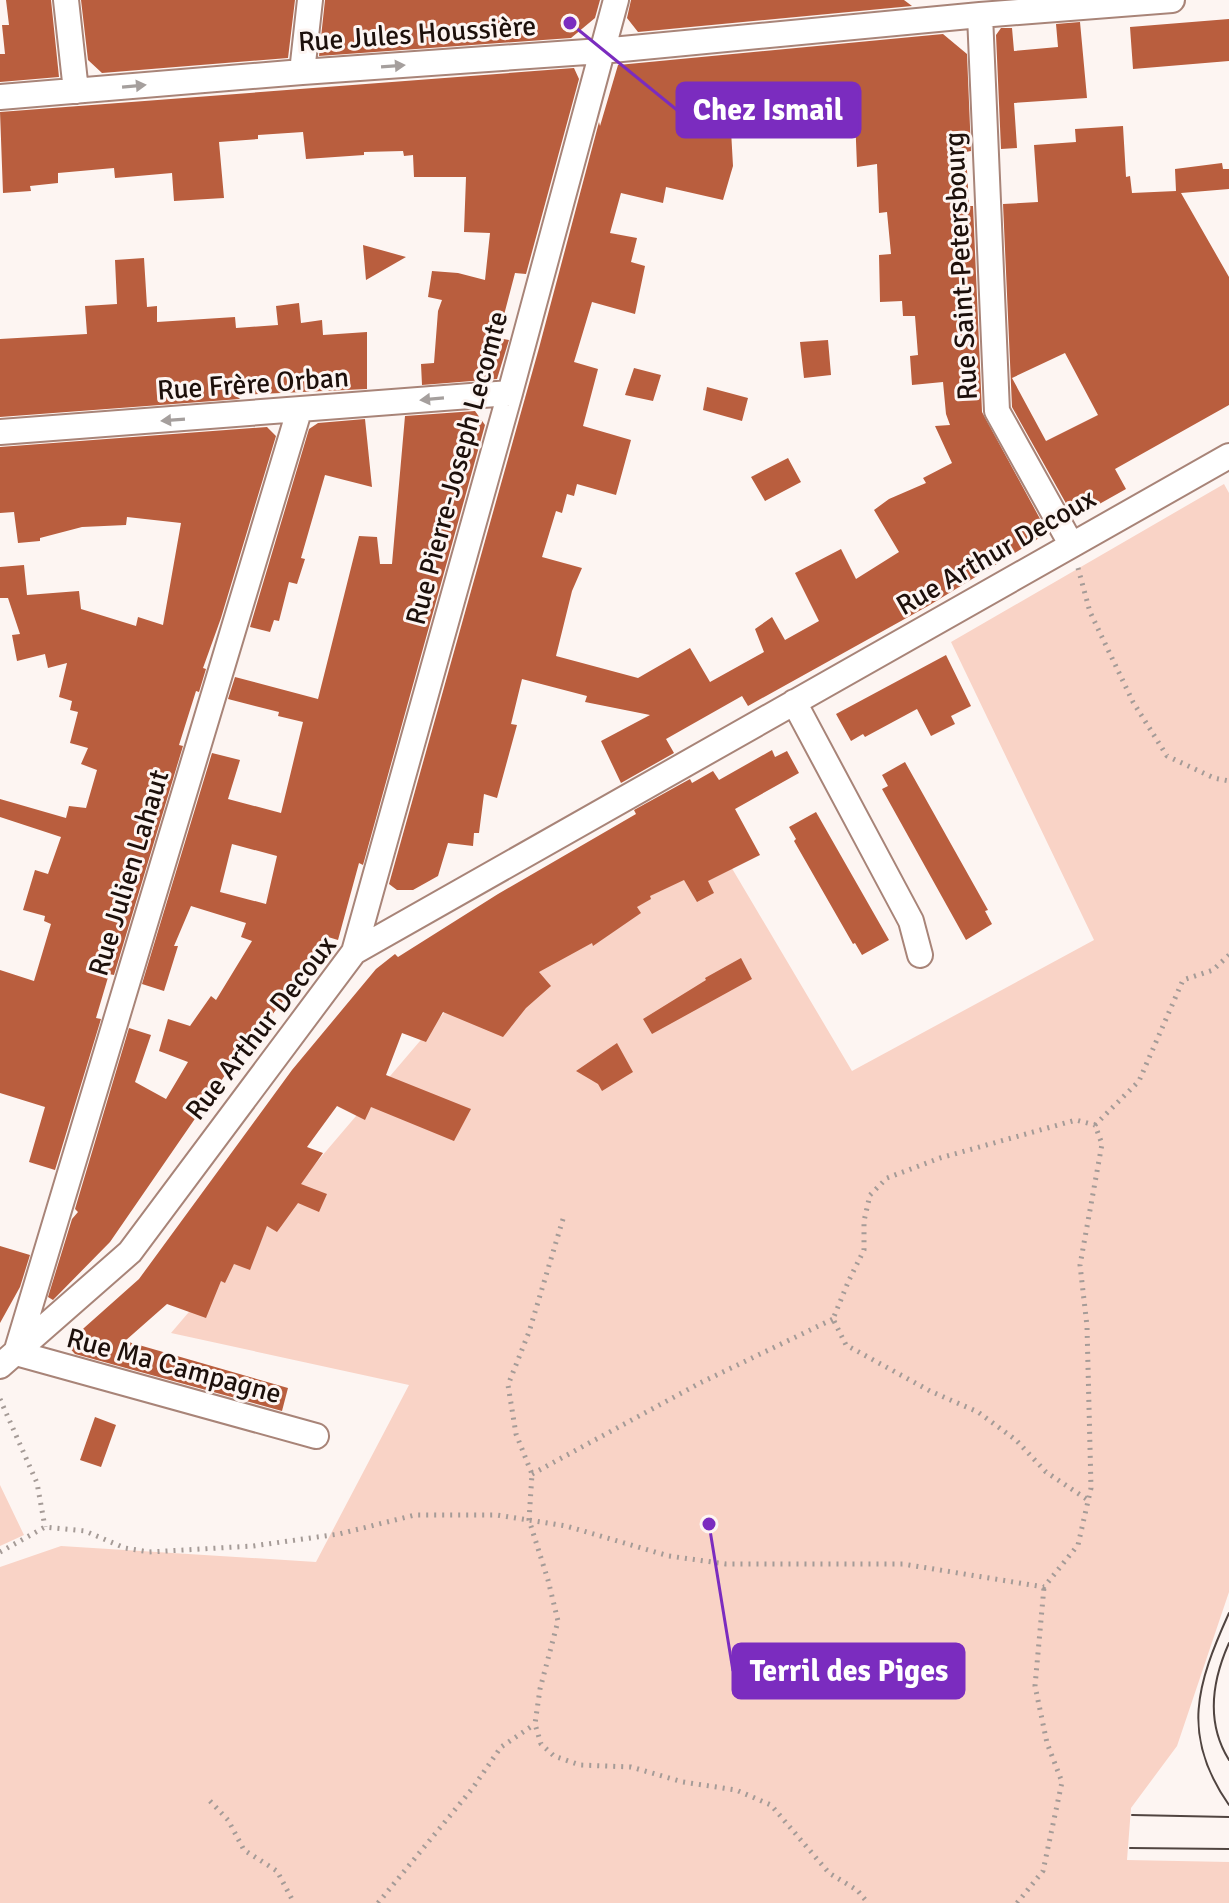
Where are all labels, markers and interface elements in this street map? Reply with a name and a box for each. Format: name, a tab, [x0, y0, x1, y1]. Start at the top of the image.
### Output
street label: Rue Jules Houssière	[297, 9, 537, 59]
one-way arrow	[381, 59, 406, 72]
one-way arrow	[122, 79, 147, 92]
callout: Chez Ismail	[677, 83, 860, 137]
text: Chez Ismail	[693, 92, 843, 129]
street label: Rue Saint-Petersbourg	[937, 131, 985, 401]
street label: Rue Pierre-Joseph Lecomte	[399, 307, 515, 629]
street label: Rue Frère Orban	[156, 360, 350, 408]
one-way arrow	[419, 393, 444, 406]
one-way arrow	[160, 414, 185, 427]
street label: Rue Arthur Decoux	[890, 481, 1102, 623]
street label: Rue Julien Lahaut	[82, 766, 177, 980]
street label: Rue Arthur Decoux	[179, 929, 344, 1127]
street label: Rue Ma Campagne	[63, 1321, 285, 1411]
callout: Terril des Piges	[733, 1644, 964, 1698]
text: Terril des Piges	[750, 1653, 948, 1690]

